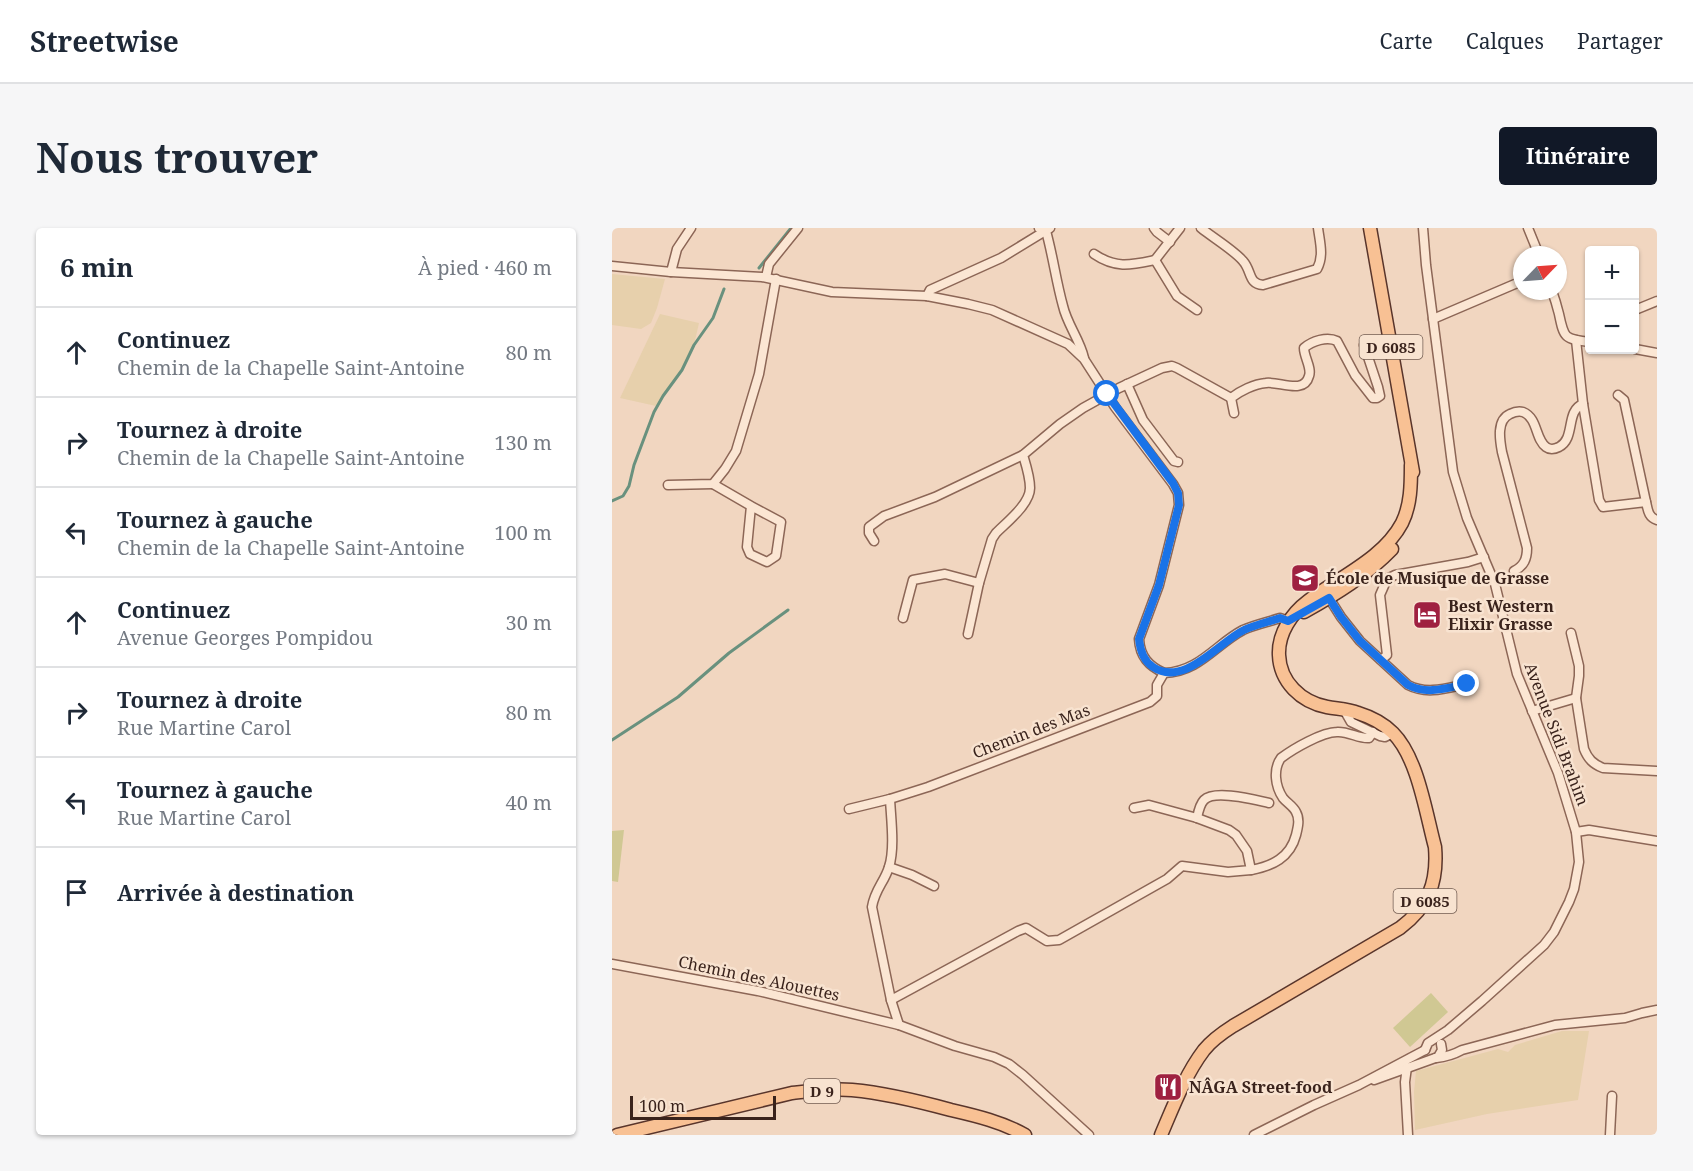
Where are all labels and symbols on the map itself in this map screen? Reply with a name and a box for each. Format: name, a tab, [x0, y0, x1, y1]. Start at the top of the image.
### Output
north arrow	[1513, 246, 1567, 300]
road number: D 6085	[1360, 335, 1422, 359]
route start	[1093, 380, 1119, 406]
school or university icon: École de Musique de Grasse	[1289, 562, 1321, 594]
place label: École de Musique de Grasse	[1326, 567, 1549, 589]
place label: Best Western Elixir Grasse	[1448, 595, 1554, 635]
hotel icon: Best Western Elixir Grasse	[1411, 599, 1443, 631]
street label: Avenue Sidi Brahim	[1520, 659, 1594, 809]
route end	[1453, 670, 1479, 696]
street label: Chemin des Mas	[969, 698, 1093, 764]
road number: D 6085	[1394, 889, 1456, 913]
street label: Chemin des Alouettes	[676, 950, 842, 1006]
restaurant icon: NÂGA Street-food	[1152, 1071, 1184, 1103]
place label: NÂGA Street-food	[1189, 1076, 1333, 1098]
road number: D 9	[804, 1079, 840, 1103]
scale bar	[630, 1093, 776, 1120]

